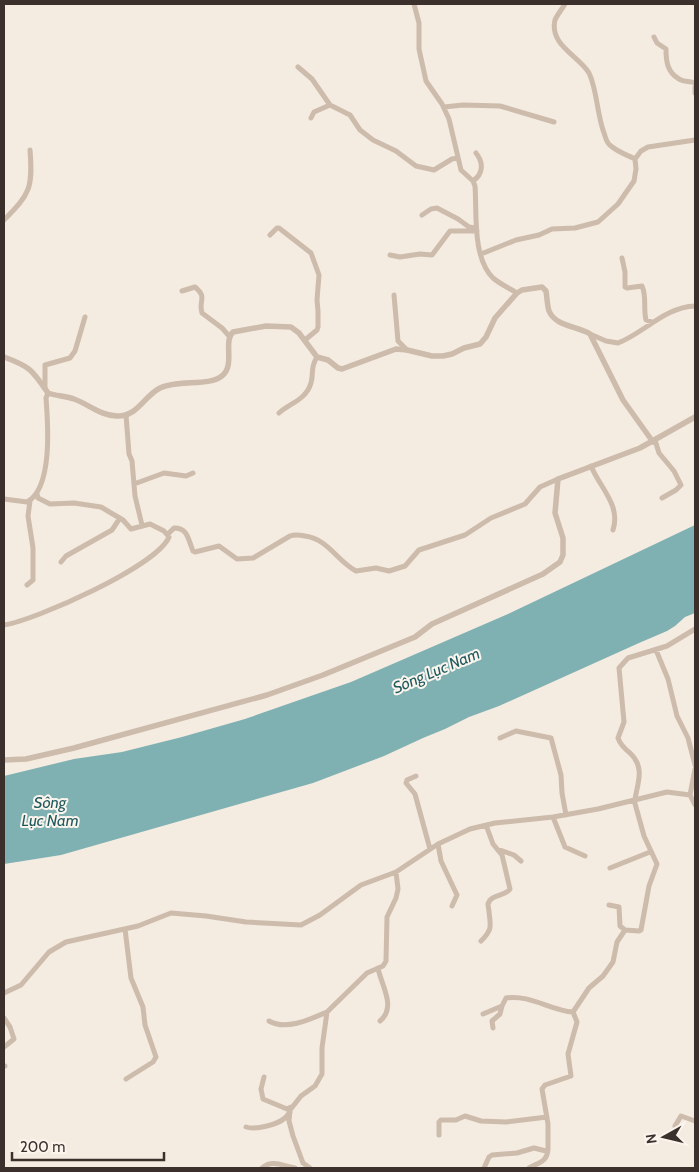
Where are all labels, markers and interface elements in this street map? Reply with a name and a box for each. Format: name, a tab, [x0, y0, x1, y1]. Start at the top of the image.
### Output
water label: Sông Lục Nam	[390, 644, 483, 697]
water label: Sông Lục Nam	[21, 793, 79, 830]
north arrow	[639, 1112, 689, 1162]
scale bar	[12, 1130, 165, 1162]
text: N	[642, 1133, 661, 1145]
text: 200 m	[20, 1138, 65, 1156]

